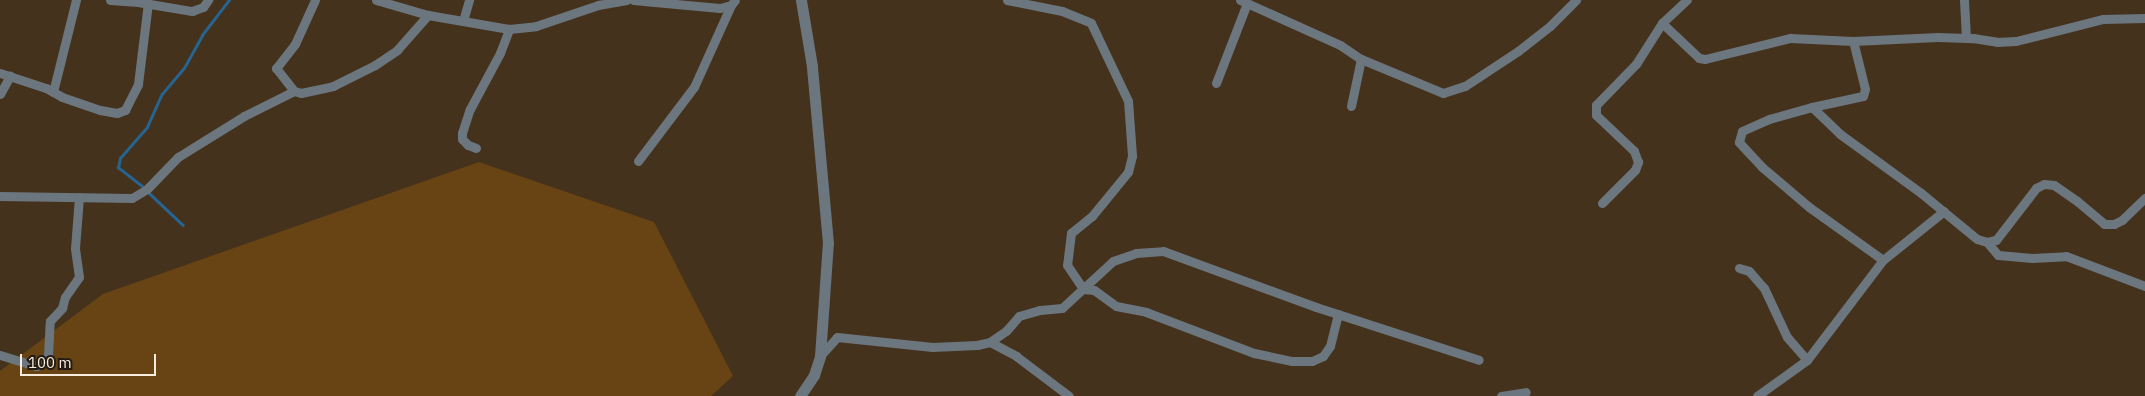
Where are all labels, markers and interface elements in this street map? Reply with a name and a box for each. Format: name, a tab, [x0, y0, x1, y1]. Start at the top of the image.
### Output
scale bar	[22, 344, 159, 376]
text: 100 m	[28, 353, 72, 372]

